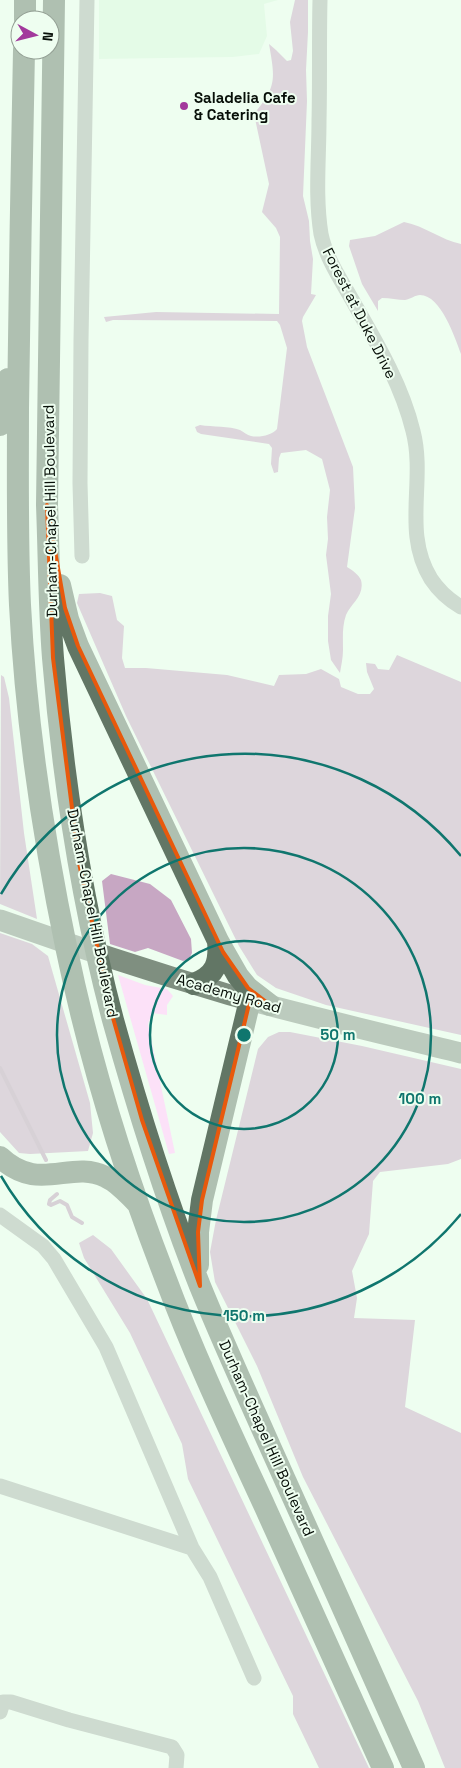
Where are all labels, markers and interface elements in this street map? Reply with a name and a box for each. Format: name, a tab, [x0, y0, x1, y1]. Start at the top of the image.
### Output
north arrow	[10, 10, 60, 60]
text: N	[38, 31, 57, 42]
place label: Saladelia Cafe & Catering	[194, 88, 296, 124]
marker: Saladelia Cafe & Catering	[178, 100, 190, 112]
street label: Forest at Duke Drive	[319, 244, 401, 382]
street label: Durham-Chapel Hill Boulevard	[39, 404, 61, 618]
street label: Durham-Chapel Hill Boulevard	[63, 807, 123, 1019]
street label: Academy Road	[174, 969, 284, 1017]
text: 50 m	[320, 1025, 356, 1044]
centre of rings	[235, 1026, 253, 1044]
text: 100 m	[399, 1089, 441, 1108]
text: 150 m	[223, 1306, 265, 1325]
street label: Durham-Chapel Hill Boulevard	[215, 1337, 319, 1539]

